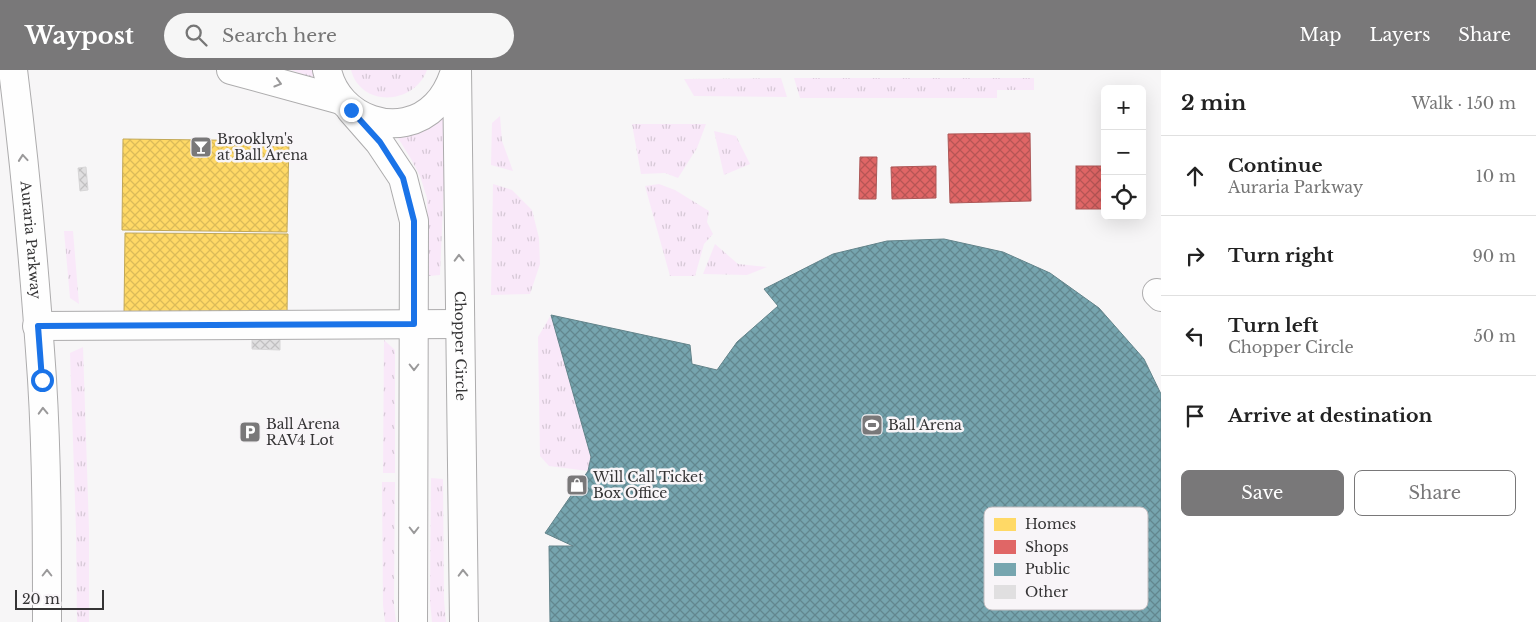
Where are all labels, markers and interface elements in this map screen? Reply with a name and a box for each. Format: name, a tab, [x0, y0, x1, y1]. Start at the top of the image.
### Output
search box	[164, 13, 514, 58]
text: Waypost	[25, 21, 134, 50]
icon: search	[182, 21, 210, 49]
text: Search here	[222, 24, 337, 47]
text: Map	[1300, 24, 1341, 46]
text: Layers	[1369, 24, 1430, 46]
text: Share	[1458, 24, 1511, 46]
one-way arrow	[273, 78, 281, 88]
map controls	[1101, 85, 1146, 220]
button: +	[1101, 85, 1146, 130]
text: 2 min	[1181, 90, 1246, 116]
text: Walk · 150 m	[1412, 93, 1516, 113]
route end	[340, 99, 363, 122]
place label: Brooklyn's at Ball Arena	[217, 130, 308, 164]
button: −	[1101, 130, 1146, 175]
bar icon: Brooklyn's at Ball Arena	[189, 135, 213, 159]
one-way arrow	[18, 153, 29, 161]
text: Continue	[1228, 154, 1323, 177]
icon: ahead	[1181, 162, 1209, 190]
text: 10 m	[1476, 166, 1516, 186]
button: locate	[1101, 175, 1146, 220]
text: Auraria Parkway	[1228, 177, 1363, 197]
street label: Auraria Parkway	[17, 179, 45, 300]
icon: right	[1181, 242, 1209, 270]
text: Turn right	[1228, 244, 1334, 267]
text: 90 m	[1473, 246, 1516, 266]
one-way arrow	[454, 253, 464, 261]
street label: Chopper Circle	[451, 291, 470, 401]
text: Turn left	[1228, 314, 1319, 337]
icon: left	[1181, 322, 1209, 350]
text: 50 m	[1474, 326, 1516, 346]
text: Chopper Circle	[1228, 337, 1354, 357]
one-way arrow	[409, 364, 419, 372]
route start	[31, 369, 54, 392]
icon: arrive	[1181, 402, 1209, 430]
text: Arrive at destination	[1228, 404, 1432, 427]
one-way arrow	[38, 407, 48, 414]
sports icon: Ball Arena	[860, 413, 884, 437]
place label: Ball Arena RAV4 Lot	[266, 415, 340, 449]
place label: Ball Arena	[888, 416, 962, 434]
parking icon: Ball Arena RAV4 Lot	[238, 420, 262, 444]
place label: Will Call Ticket Box Office	[592, 468, 704, 502]
button: Save	[1181, 470, 1344, 516]
button: Share	[1354, 470, 1516, 516]
shop icon: Will Call Ticket Box Office	[565, 473, 589, 497]
legend	[984, 507, 1148, 610]
text: Homes	[1025, 515, 1076, 533]
one-way arrow	[408, 526, 419, 534]
text: Shops	[1025, 538, 1069, 556]
text: Public	[1025, 560, 1070, 578]
one-way arrow	[42, 569, 52, 577]
one-way arrow	[458, 569, 468, 577]
text: Other	[1025, 583, 1068, 601]
scale bar	[15, 587, 104, 610]
text: 20 m	[22, 590, 60, 608]

